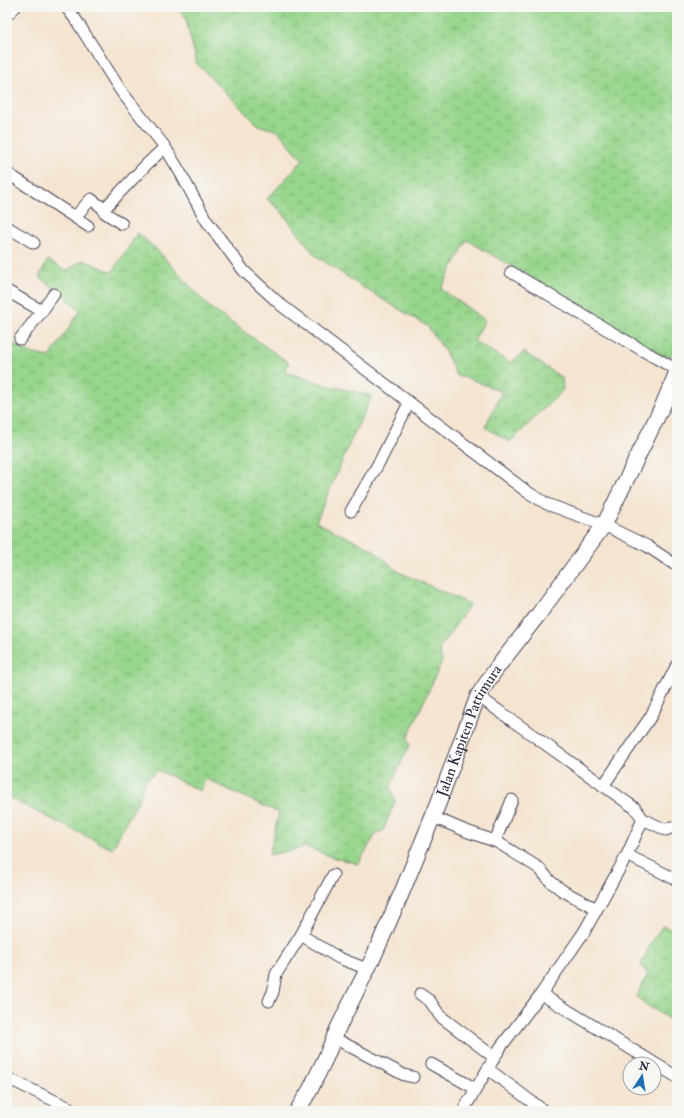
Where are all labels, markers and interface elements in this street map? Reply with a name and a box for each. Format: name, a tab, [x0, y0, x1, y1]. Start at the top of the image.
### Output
street label: Jalan Kapiten Pattimura	[432, 660, 506, 801]
north arrow	[622, 1056, 662, 1096]
text: N	[637, 1059, 651, 1074]

